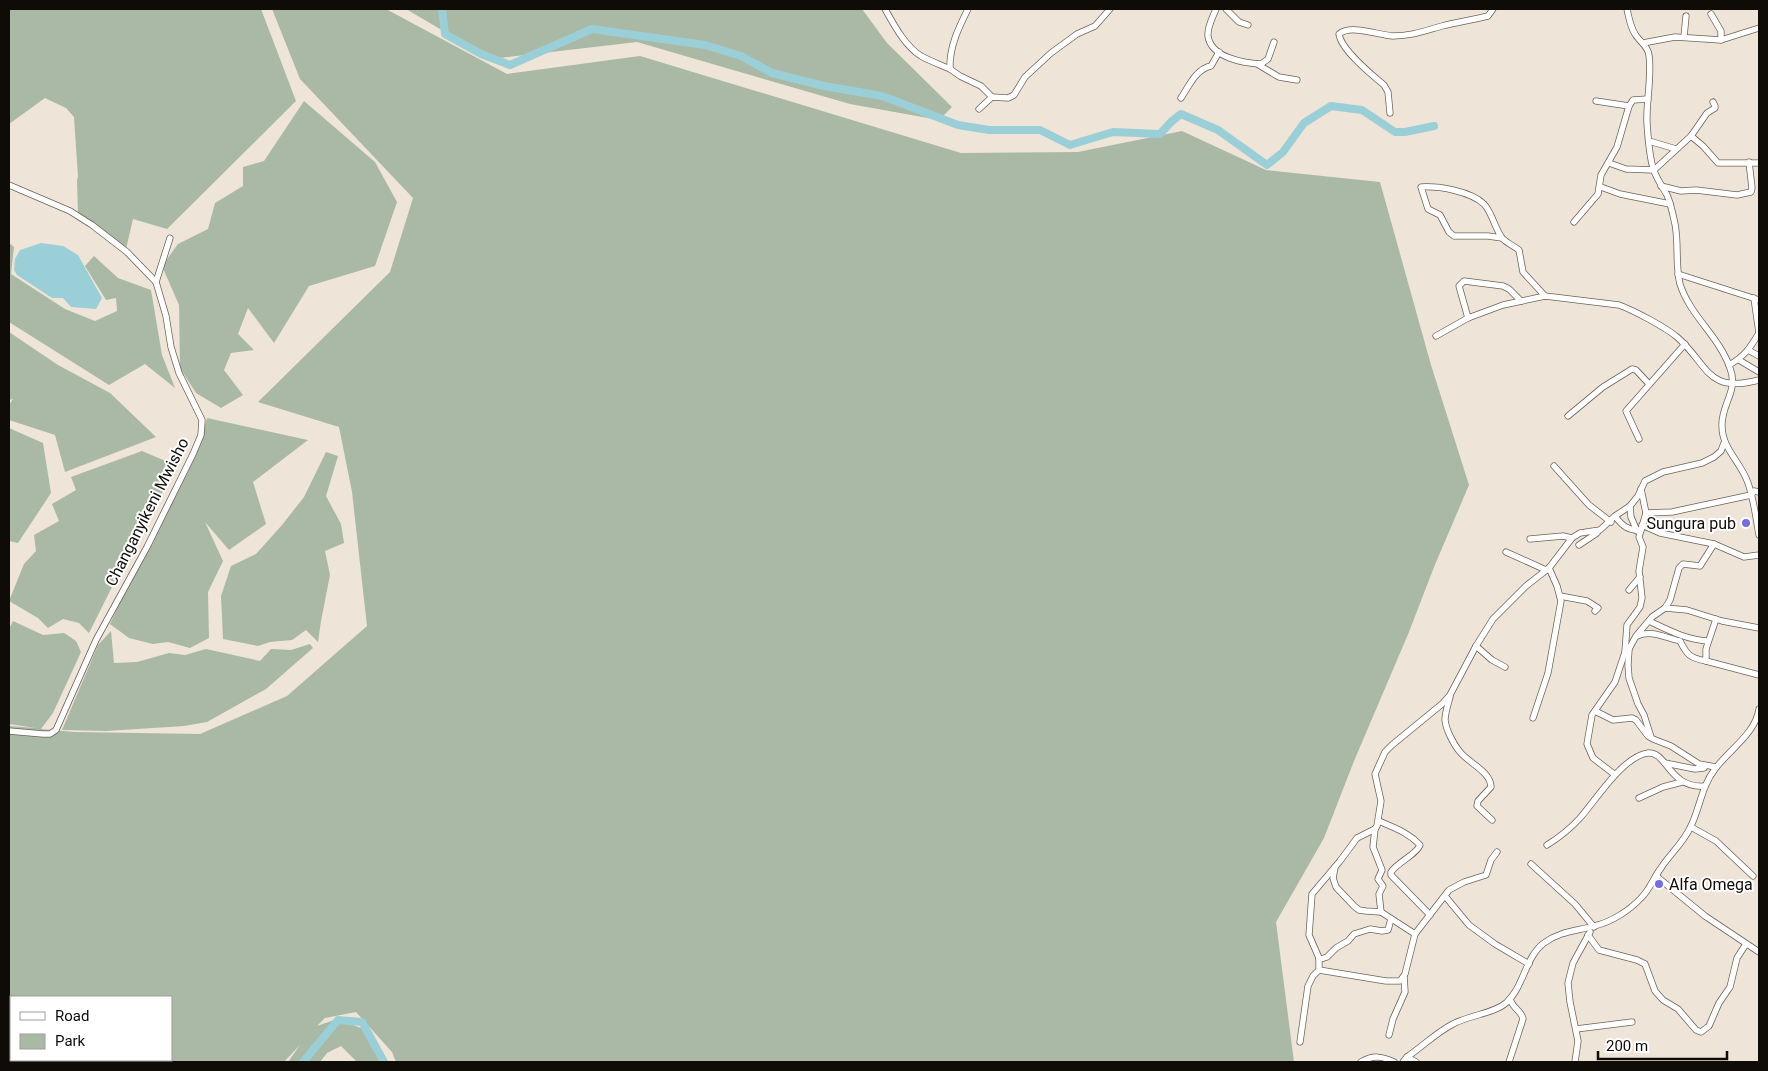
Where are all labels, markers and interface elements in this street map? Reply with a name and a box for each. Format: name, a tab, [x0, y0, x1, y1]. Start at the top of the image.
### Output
street label: Changanyikeni Mwisho	[101, 435, 193, 589]
place label: Sungura pub	[1646, 514, 1736, 533]
marker: Sungura pub	[1740, 517, 1752, 529]
place label: Alfa Omega	[1669, 875, 1753, 894]
marker: Alfa Omega	[1653, 878, 1665, 890]
legend	[10, 996, 172, 1061]
text: Road	[55, 1007, 89, 1025]
scale bar	[1598, 1028, 1727, 1060]
text: Park	[55, 1032, 86, 1050]
text: 200 m	[1606, 1037, 1648, 1055]

